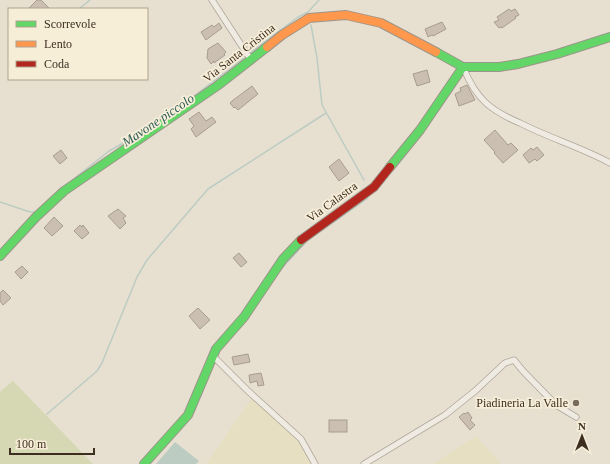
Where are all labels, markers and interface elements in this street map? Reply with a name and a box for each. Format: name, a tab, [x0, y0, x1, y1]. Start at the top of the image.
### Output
legend	[8, 8, 148, 80]
text: Scorrevole	[44, 17, 96, 31]
street label: Via Santa Cristina	[200, 20, 278, 85]
text: Lento	[44, 37, 72, 51]
text: Coda	[44, 57, 70, 71]
water label: Mavone piccolo	[118, 90, 197, 150]
street label: Via Calastra	[304, 179, 360, 225]
place label: Piadineria La Valle	[476, 396, 568, 410]
marker: Piadineria La Valle	[571, 398, 581, 408]
north arrow	[562, 416, 602, 456]
text: N	[578, 420, 586, 432]
scale bar	[10, 430, 94, 456]
text: 100 m	[16, 437, 47, 451]

